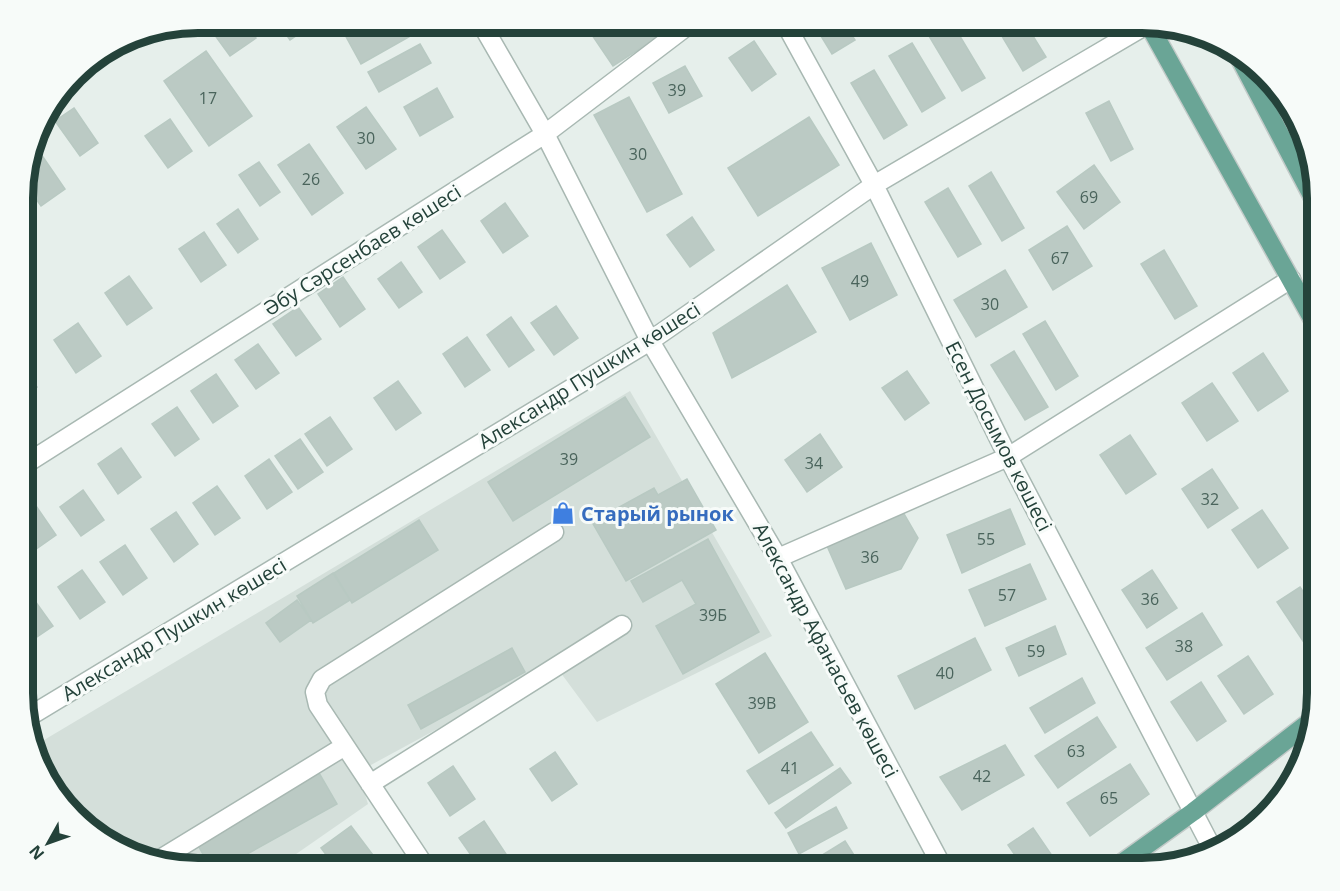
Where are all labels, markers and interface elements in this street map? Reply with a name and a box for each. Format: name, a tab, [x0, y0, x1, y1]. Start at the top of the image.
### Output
house number: 39	[668, 79, 686, 101]
house number: 17	[199, 87, 217, 109]
house number: 30	[357, 127, 375, 149]
house number: 30	[629, 143, 647, 165]
house number: 26	[302, 168, 320, 190]
street label: Әбу Сәрсенбаев көшесі	[258, 178, 466, 322]
house number: 69	[1080, 186, 1098, 208]
house number: 67	[1051, 247, 1069, 269]
house number: 49	[851, 270, 869, 292]
house number: 30	[981, 293, 999, 315]
street label: Александр Пушкин көшесі	[473, 295, 705, 455]
street label: Есен Досымов көшесі	[939, 336, 1059, 536]
house number: 39	[560, 448, 578, 470]
house number: 34	[805, 452, 823, 474]
house number: 32	[1201, 488, 1219, 510]
shop icon: Старый рынок	[550, 500, 576, 526]
place label: Старый рынок	[581, 500, 734, 527]
street label: Александр Афанасьев көшесі	[747, 518, 905, 782]
house number: 55	[977, 528, 995, 550]
house number: 36	[861, 546, 879, 568]
street label: Александр Пушкин көшесі	[57, 551, 291, 707]
house number: 57	[998, 584, 1016, 606]
house number: 36	[1141, 588, 1159, 610]
house number: 39Б	[699, 604, 727, 626]
house number: 38	[1175, 635, 1193, 657]
house number: 59	[1027, 640, 1045, 662]
house number: 40	[936, 662, 954, 684]
house number: 39В	[748, 692, 776, 714]
house number: 63	[1067, 740, 1085, 762]
house number: 41	[781, 757, 799, 779]
house number: 42	[973, 765, 991, 787]
house number: 65	[1100, 787, 1118, 809]
north arrow	[18, 813, 78, 873]
text: N	[24, 841, 49, 865]

